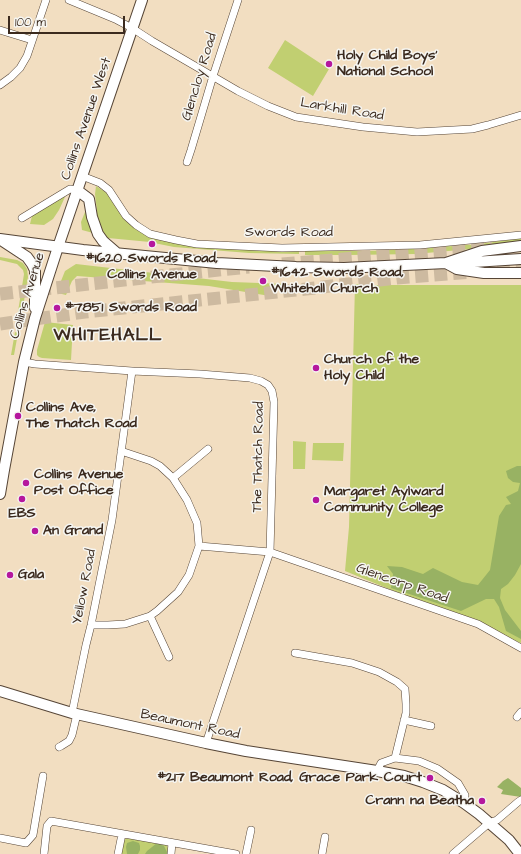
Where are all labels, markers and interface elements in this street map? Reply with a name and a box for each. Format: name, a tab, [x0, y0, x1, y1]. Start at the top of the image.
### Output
scale bar	[10, 8, 127, 34]
text: 100 m	[15, 14, 46, 31]
street label: Glencloy Road	[179, 31, 221, 123]
place label: Holy Child Boys' National School	[337, 48, 438, 80]
street label: Collins Avenue West	[58, 56, 116, 182]
marker: Holy Child Boys' National School	[324, 59, 334, 69]
street label: Larkhill Road	[299, 95, 385, 125]
street label: Swords Road	[245, 225, 333, 241]
marker: #1620 Swords Road, Collins Avenue	[147, 239, 157, 249]
street label: Collins Avenue	[7, 251, 49, 341]
place label: #1620 Swords Road, Collins Avenue	[86, 251, 218, 284]
place label: #1642 Swords Road, Whitehall Church	[271, 265, 404, 298]
marker: #1642 Swords Road, Whitehall Church	[258, 276, 268, 286]
place label: #7851 Swords Road	[65, 300, 197, 316]
marker: #7851 Swords Road	[52, 303, 62, 313]
district label: WHITEHALL	[54, 325, 162, 347]
place label: Church of the Holy Child	[324, 352, 419, 384]
marker: Church of the Holy Child	[311, 363, 321, 373]
place label: Collins Ave, The Thatch Road	[26, 400, 137, 432]
street label: The Thatch Road	[250, 401, 268, 513]
marker: Collins Ave, The Thatch Road	[13, 411, 23, 421]
place label: Collins Avenue Post Office	[34, 467, 123, 500]
marker: Collins Avenue Post Office	[21, 478, 31, 488]
place label: Margaret Aylward Community College	[324, 484, 444, 516]
marker: EBS	[17, 494, 27, 504]
marker: Margaret Aylward Community College	[311, 495, 321, 505]
place label: EBS	[8, 506, 36, 522]
place label: An Grand	[43, 523, 103, 539]
marker: An Grand	[30, 526, 40, 536]
street label: Yellow Road	[69, 548, 101, 626]
street label: Glencorp Road	[354, 560, 450, 608]
place label: Gala	[18, 567, 44, 583]
marker: Gala	[5, 570, 15, 580]
street label: Beaumont Road	[139, 706, 241, 744]
place label: #217 Beaumont Road, Grace Park Court	[157, 770, 422, 786]
marker: #217 Beaumont Road, Grace Park Court	[425, 773, 435, 783]
place label: Crann na Beatha	[366, 793, 474, 809]
marker: Crann na Beatha	[477, 796, 487, 806]

